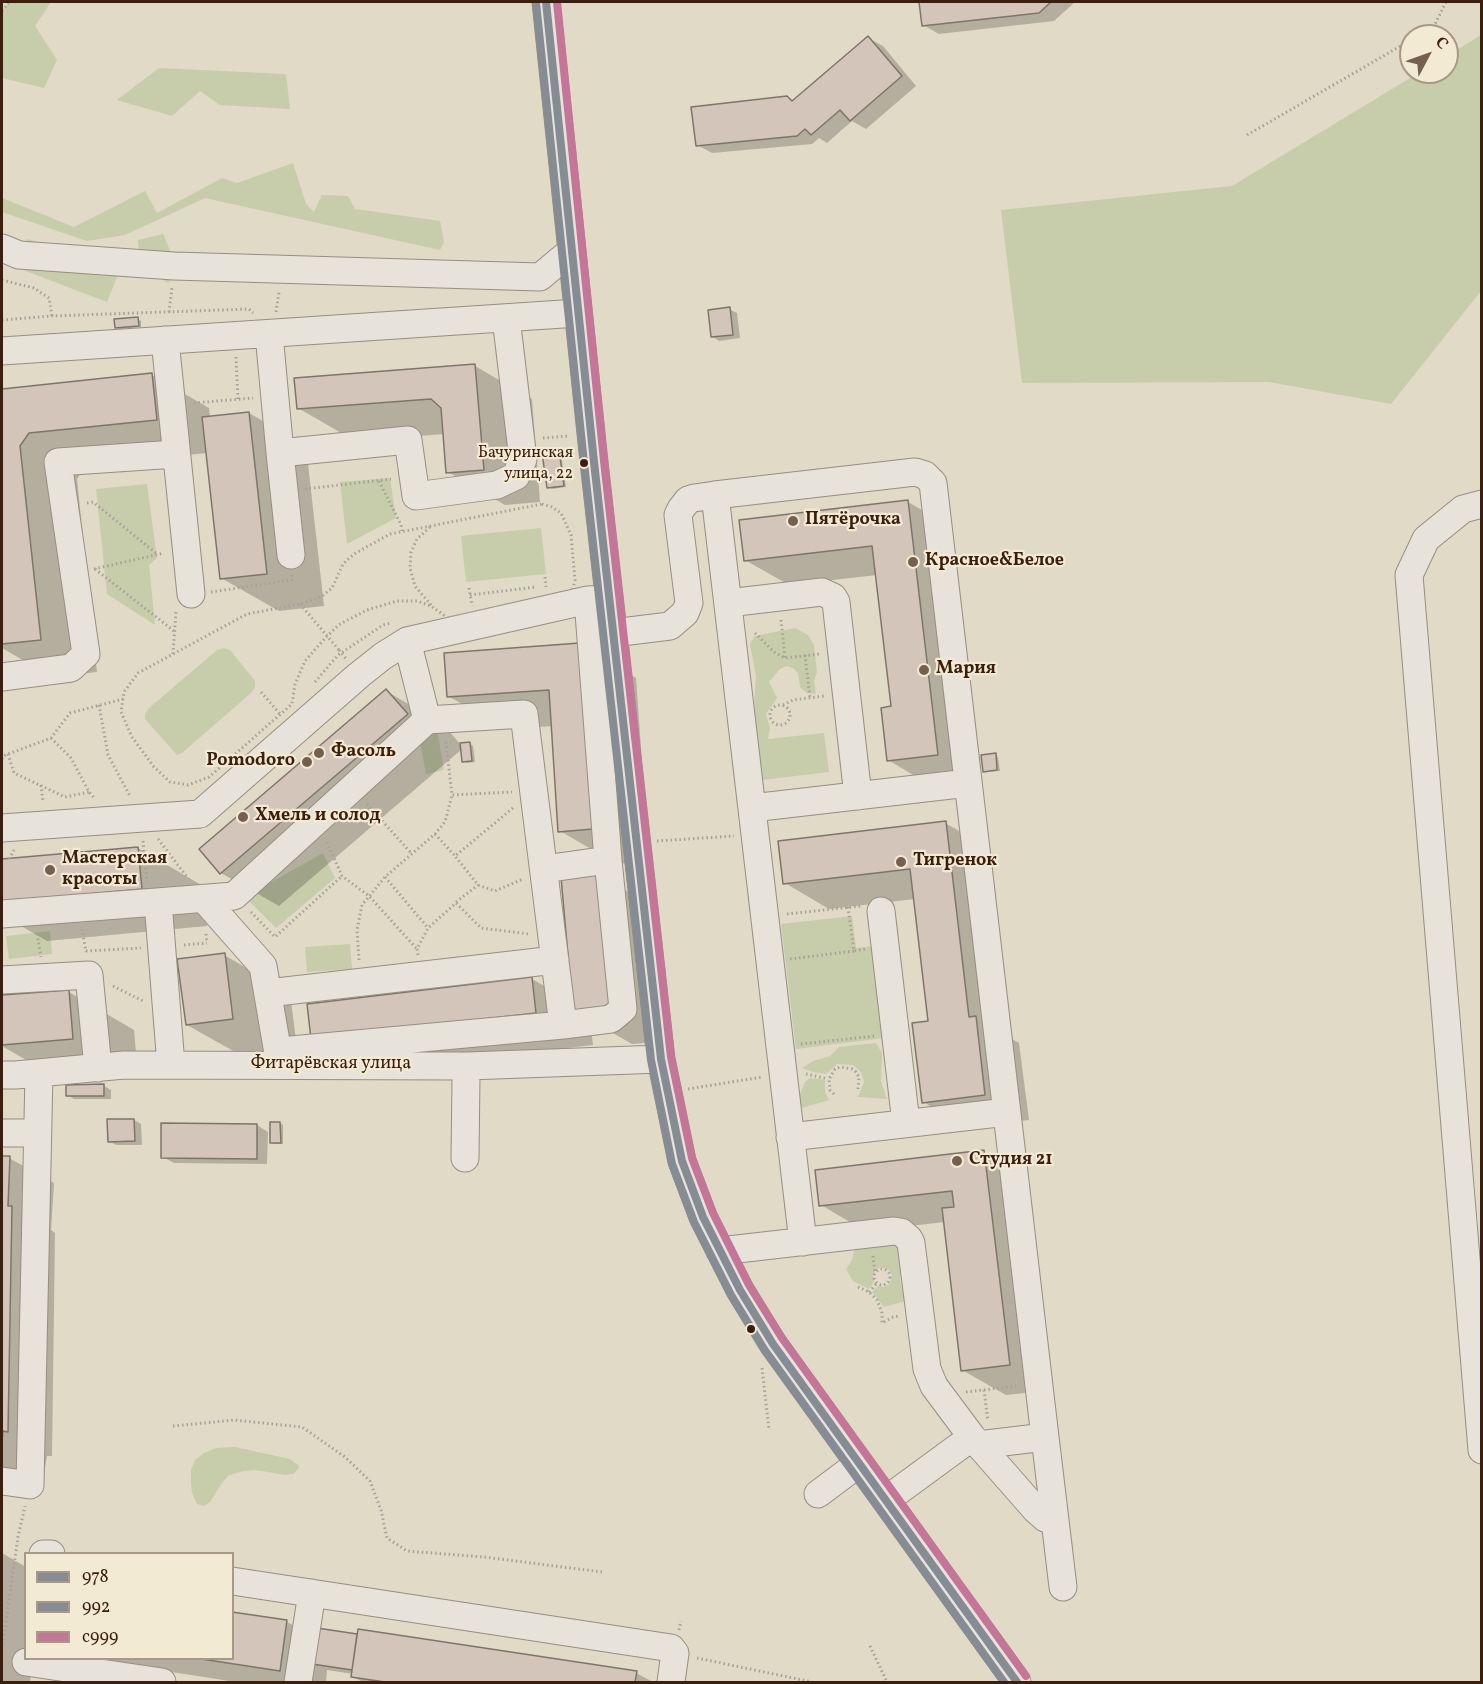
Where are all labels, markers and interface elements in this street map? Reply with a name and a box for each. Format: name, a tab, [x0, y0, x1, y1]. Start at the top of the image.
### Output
north arrow	[1399, 24, 1459, 84]
text: С	[1429, 32, 1453, 55]
place label: Бачуринская улица, 22	[478, 444, 573, 482]
marker: Бачуринская улица, 22	[578, 457, 590, 469]
place label: Пятёрочка	[805, 510, 901, 532]
marker: Пятёрочка	[786, 514, 800, 528]
place label: Красное&Белое	[925, 551, 1064, 573]
marker: Красное&Белое	[906, 555, 920, 569]
place label: Мария	[936, 659, 996, 681]
marker: Мария	[917, 663, 931, 677]
place label: Фасоль	[331, 742, 396, 764]
marker: Фасоль	[312, 746, 326, 760]
place label: Pomodoro	[206, 751, 295, 773]
marker: Pomodoro	[300, 755, 314, 769]
place label: Хмель и солод	[255, 806, 380, 828]
marker: Хмель и солод	[236, 810, 250, 824]
place label: Мастерская красоты	[62, 849, 167, 892]
place label: Тигренок	[913, 851, 997, 873]
marker: Тигренок	[894, 855, 908, 869]
marker: Мастерская красоты	[43, 863, 57, 877]
street label: Фитарёвская улица	[251, 1054, 411, 1076]
place label: Студия 21	[969, 1150, 1052, 1172]
marker: Студия 21	[950, 1154, 964, 1168]
unlabelled marker	[745, 1323, 757, 1335]
legend	[24, 1552, 234, 1660]
text: 978	[82, 1565, 109, 1590]
text: 992	[82, 1595, 111, 1620]
text: с999	[82, 1625, 118, 1650]

